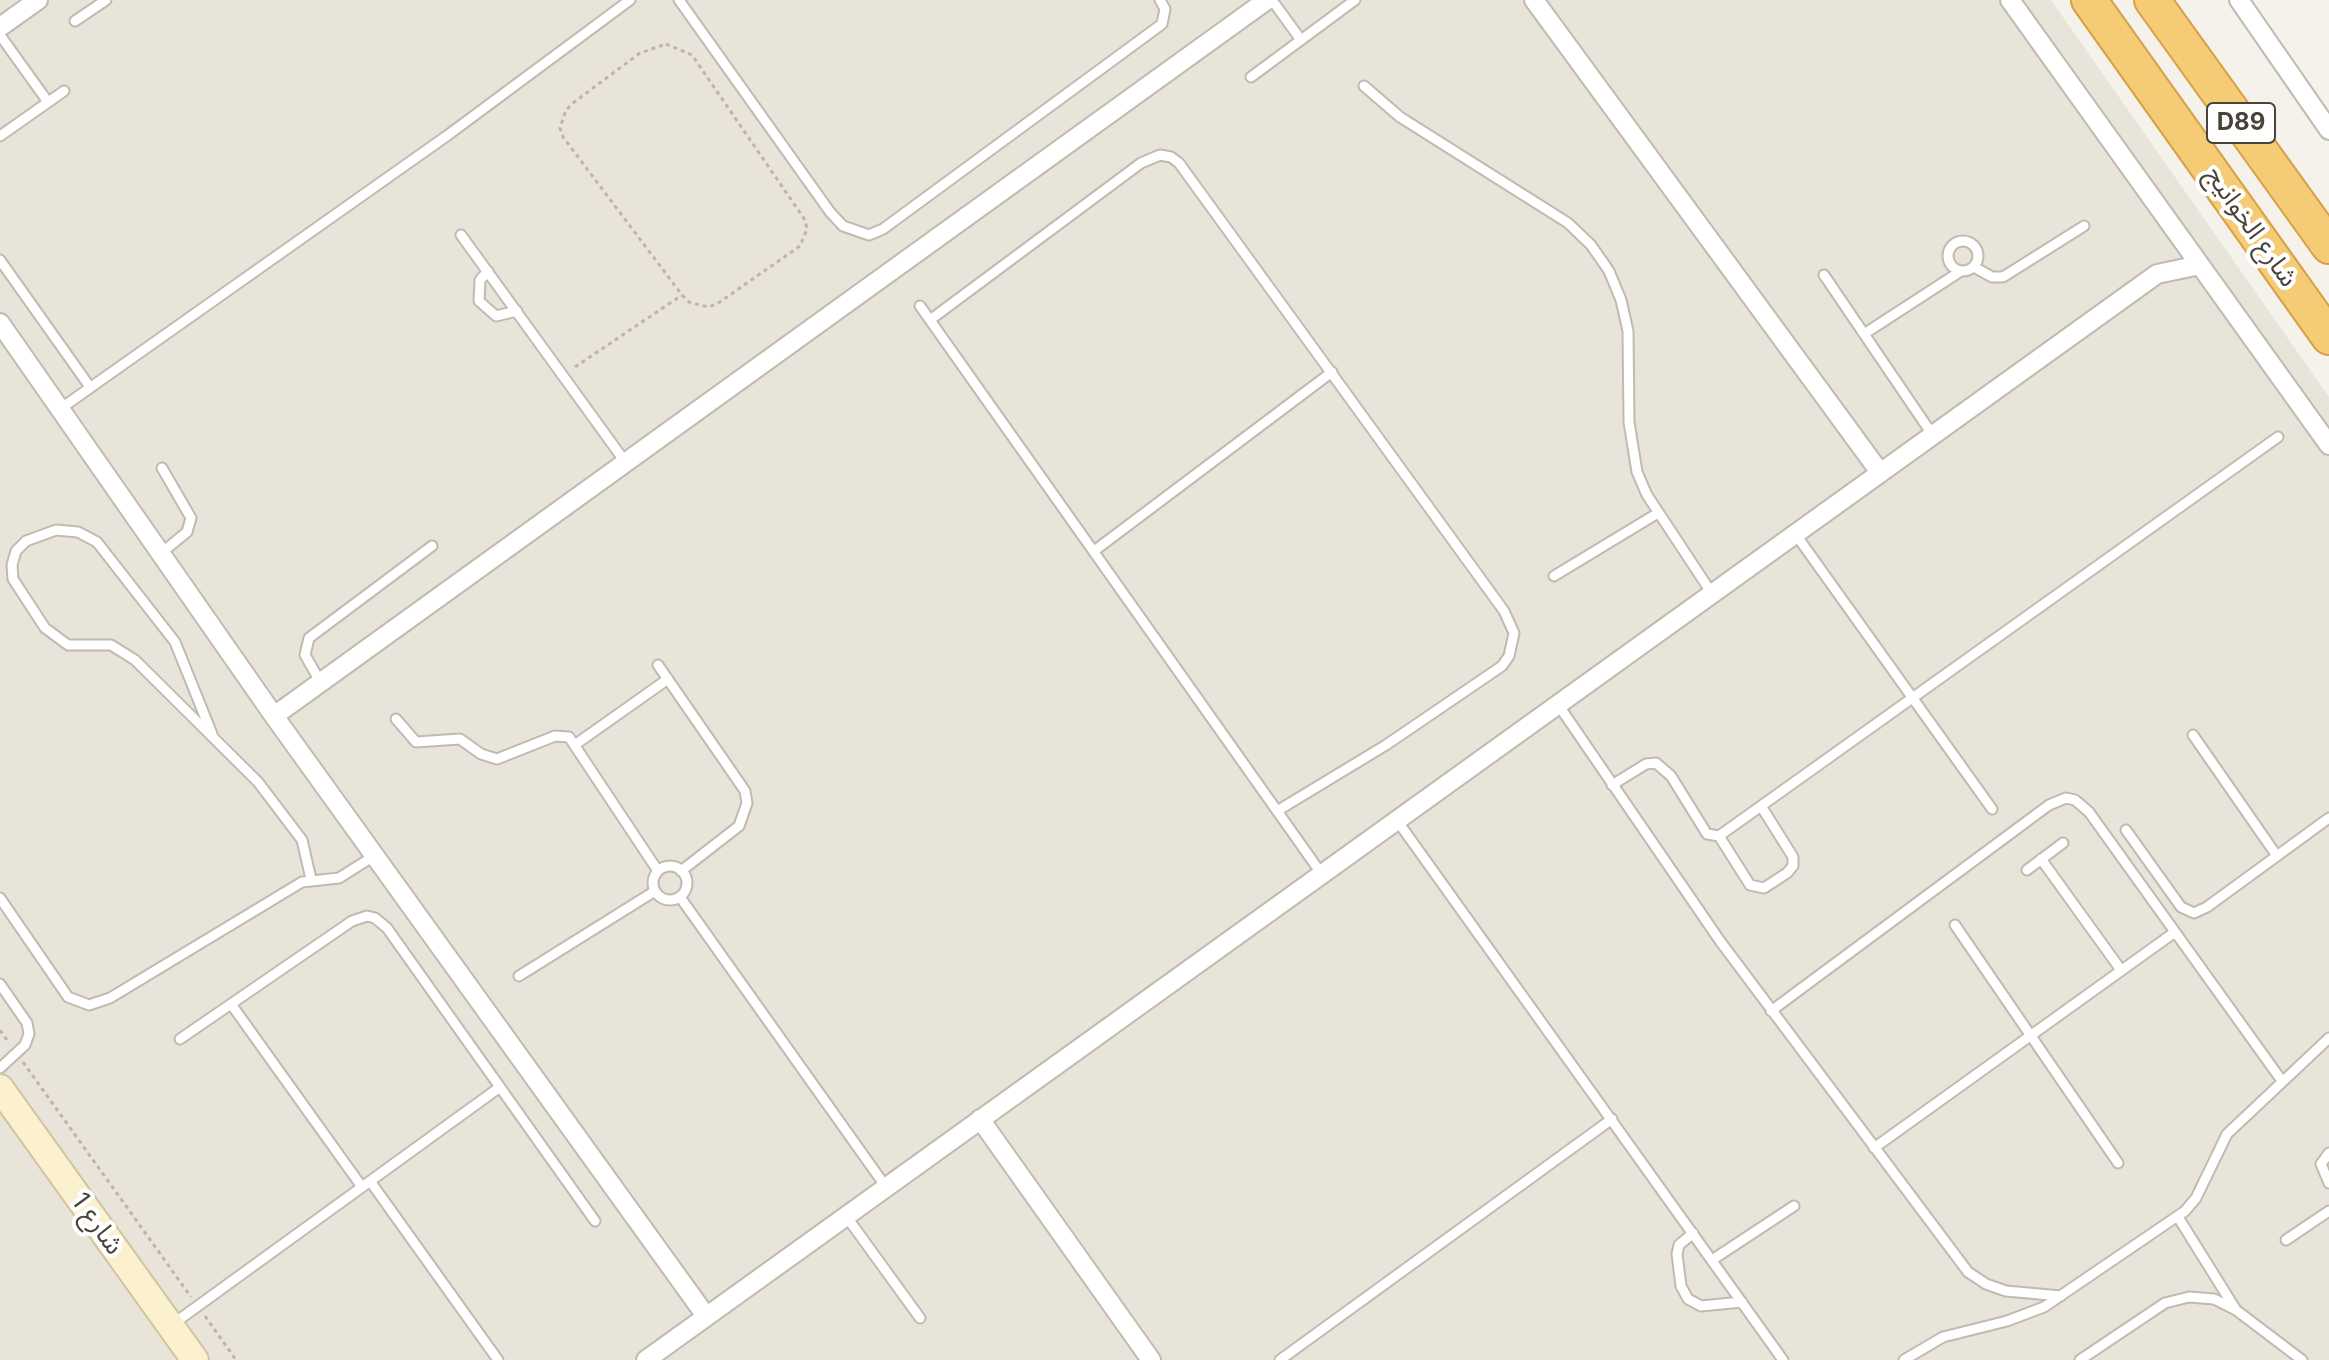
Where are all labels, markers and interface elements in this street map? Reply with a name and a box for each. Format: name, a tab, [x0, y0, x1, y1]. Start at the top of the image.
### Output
road number: D89	[2207, 103, 2275, 143]
street label: شارع الخوانيج	[2198, 161, 2304, 293]
street label: شارع 1	[64, 1187, 130, 1261]

